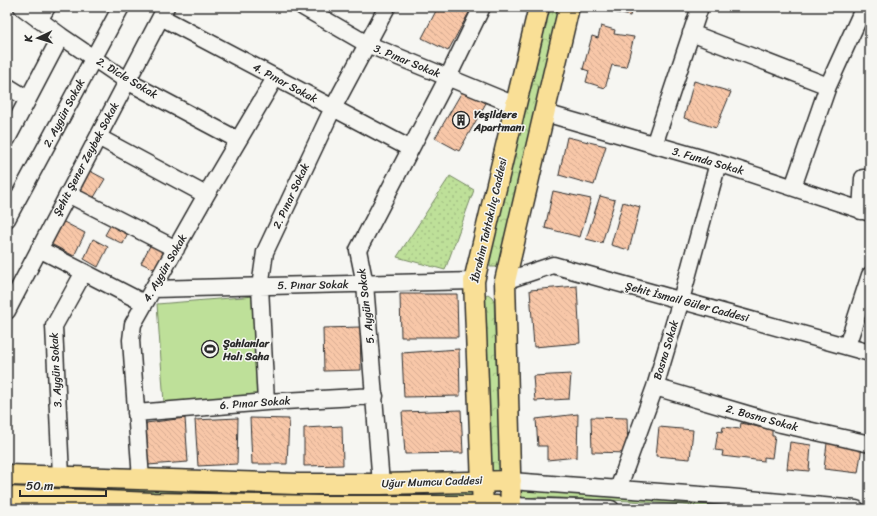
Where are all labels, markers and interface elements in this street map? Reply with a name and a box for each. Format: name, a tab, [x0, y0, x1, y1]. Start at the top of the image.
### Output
north arrow	[18, 18, 58, 58]
text: K	[19, 33, 38, 44]
street label: 3. Pınar Sokak	[371, 39, 443, 83]
street label: 2. Dicle Sokak	[93, 52, 162, 104]
street label: 4. Pınar Sokak	[249, 58, 321, 108]
street label: 2. Aygün Sokak	[38, 75, 90, 151]
street label: Şehit Şener Zeybek Sokak	[48, 98, 124, 220]
place label: Yeşildere Apartmanı	[473, 105, 524, 137]
building icon: Yeşildere Apartmanı	[451, 110, 471, 130]
street label: 3. Funda Sokak	[670, 142, 746, 180]
street label: İbrahim Tahtakılıç Caddesi	[465, 155, 513, 285]
street label: 2. Pınar Sokak	[267, 160, 315, 232]
street label: 4. Aygün Sokak	[138, 230, 192, 306]
street label: 5. Aygün Sokak	[352, 267, 380, 345]
street label: 5. Pınar Sokak	[277, 275, 349, 295]
street label: Şehit İsmail Güler Caddesi	[623, 276, 752, 328]
street label: Bosna Sokak	[648, 318, 684, 382]
street label: 3. Aygün Sokak	[45, 332, 67, 408]
place label: Şahlanlar Halı Saha	[222, 334, 270, 366]
sports icon: Şahlanlar Halı Saha	[200, 339, 220, 359]
street label: 6. Pınar Sokak	[219, 391, 291, 415]
street label: 2. Bosna Sokak	[724, 399, 800, 437]
street label: Uğur Mumcu Caddesi	[381, 471, 484, 493]
scale bar	[20, 472, 106, 498]
text: 50 m	[26, 475, 53, 497]

